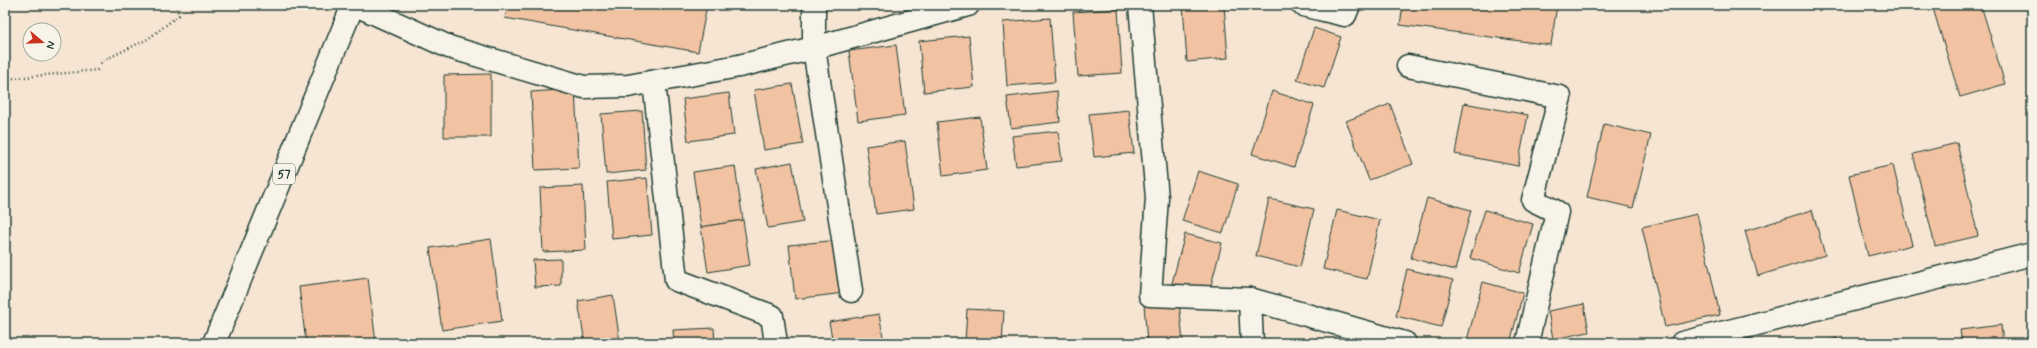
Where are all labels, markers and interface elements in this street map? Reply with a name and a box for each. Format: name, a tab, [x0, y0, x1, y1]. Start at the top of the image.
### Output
north arrow	[22, 22, 62, 62]
text: N	[43, 39, 58, 51]
road number: 57	[273, 164, 295, 184]

